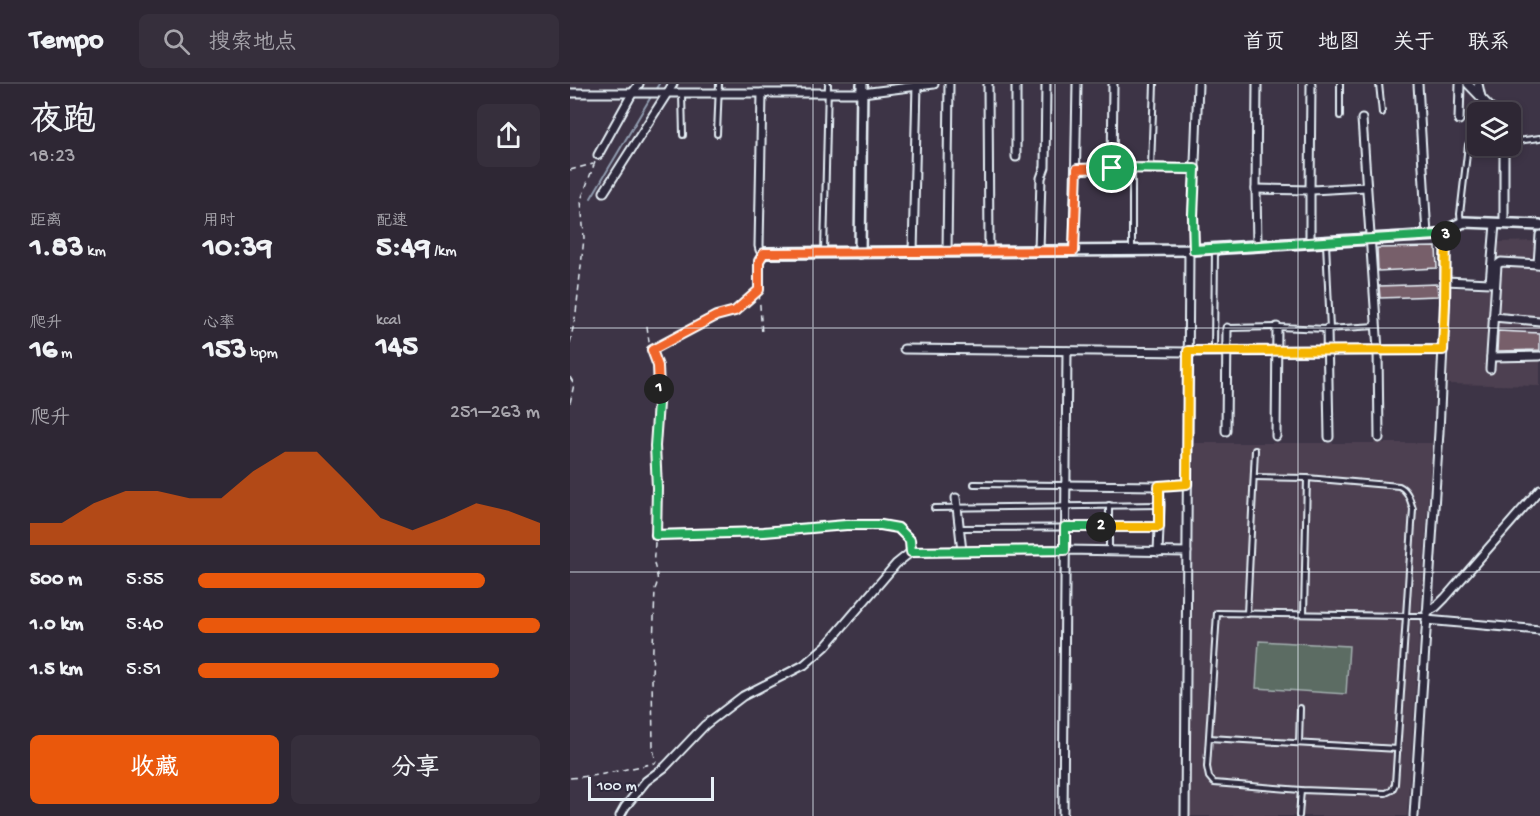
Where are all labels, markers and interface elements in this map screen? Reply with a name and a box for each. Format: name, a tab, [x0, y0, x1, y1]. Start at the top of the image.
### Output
search box	[139, 14, 559, 68]
text: Tempo	[30, 25, 103, 58]
icon: search	[160, 25, 193, 58]
text: 搜索地点	[208, 31, 296, 57]
text: 首页	[1243, 32, 1285, 57]
text: 地图	[1318, 32, 1360, 57]
text: 关于	[1393, 32, 1435, 57]
text: 联系	[1468, 32, 1510, 57]
map controls	[1467, 102, 1521, 156]
button: layers	[1467, 102, 1521, 156]
text: 夜跑	[30, 104, 96, 142]
button: share	[477, 104, 540, 167]
pin	[1086, 142, 1137, 193]
text: 18:23	[30, 146, 76, 169]
icon: arrive	[1095, 151, 1128, 184]
text: 距离	[30, 213, 62, 232]
text: 用时	[203, 213, 235, 232]
text: 配速	[376, 213, 408, 232]
pin: 3	[1431, 221, 1461, 251]
text: 3	[1442, 226, 1450, 245]
text: 1.83	[30, 232, 84, 267]
text: 10:39	[203, 232, 272, 267]
text: 5:49	[376, 232, 430, 267]
text: km	[84, 243, 106, 262]
text: /km	[430, 243, 457, 262]
text: kcal	[376, 312, 401, 331]
text: 爬升	[30, 315, 62, 334]
text: 心率	[203, 315, 235, 334]
text: 145	[376, 331, 418, 366]
text: 16	[30, 334, 57, 369]
text: 153	[203, 334, 246, 369]
text: m	[57, 345, 72, 364]
text: bpm	[246, 345, 278, 364]
pin: 1	[644, 374, 674, 404]
text: 1	[656, 379, 662, 398]
text: 251–263 m	[450, 402, 540, 425]
text: 爬升	[30, 408, 70, 431]
pin: 2	[1086, 512, 1116, 542]
text: 2	[1097, 517, 1105, 536]
text: 500 m	[30, 569, 82, 592]
text: 5:55	[126, 569, 164, 592]
text: 1.0 km	[30, 614, 84, 637]
text: 5:40	[126, 614, 164, 637]
text: 1.5 km	[30, 659, 83, 682]
text: 5:51	[126, 659, 161, 682]
button: 收藏	[30, 735, 279, 804]
button: 分享	[291, 735, 540, 804]
scale bar	[588, 774, 714, 802]
text: 100 m	[597, 778, 637, 797]

